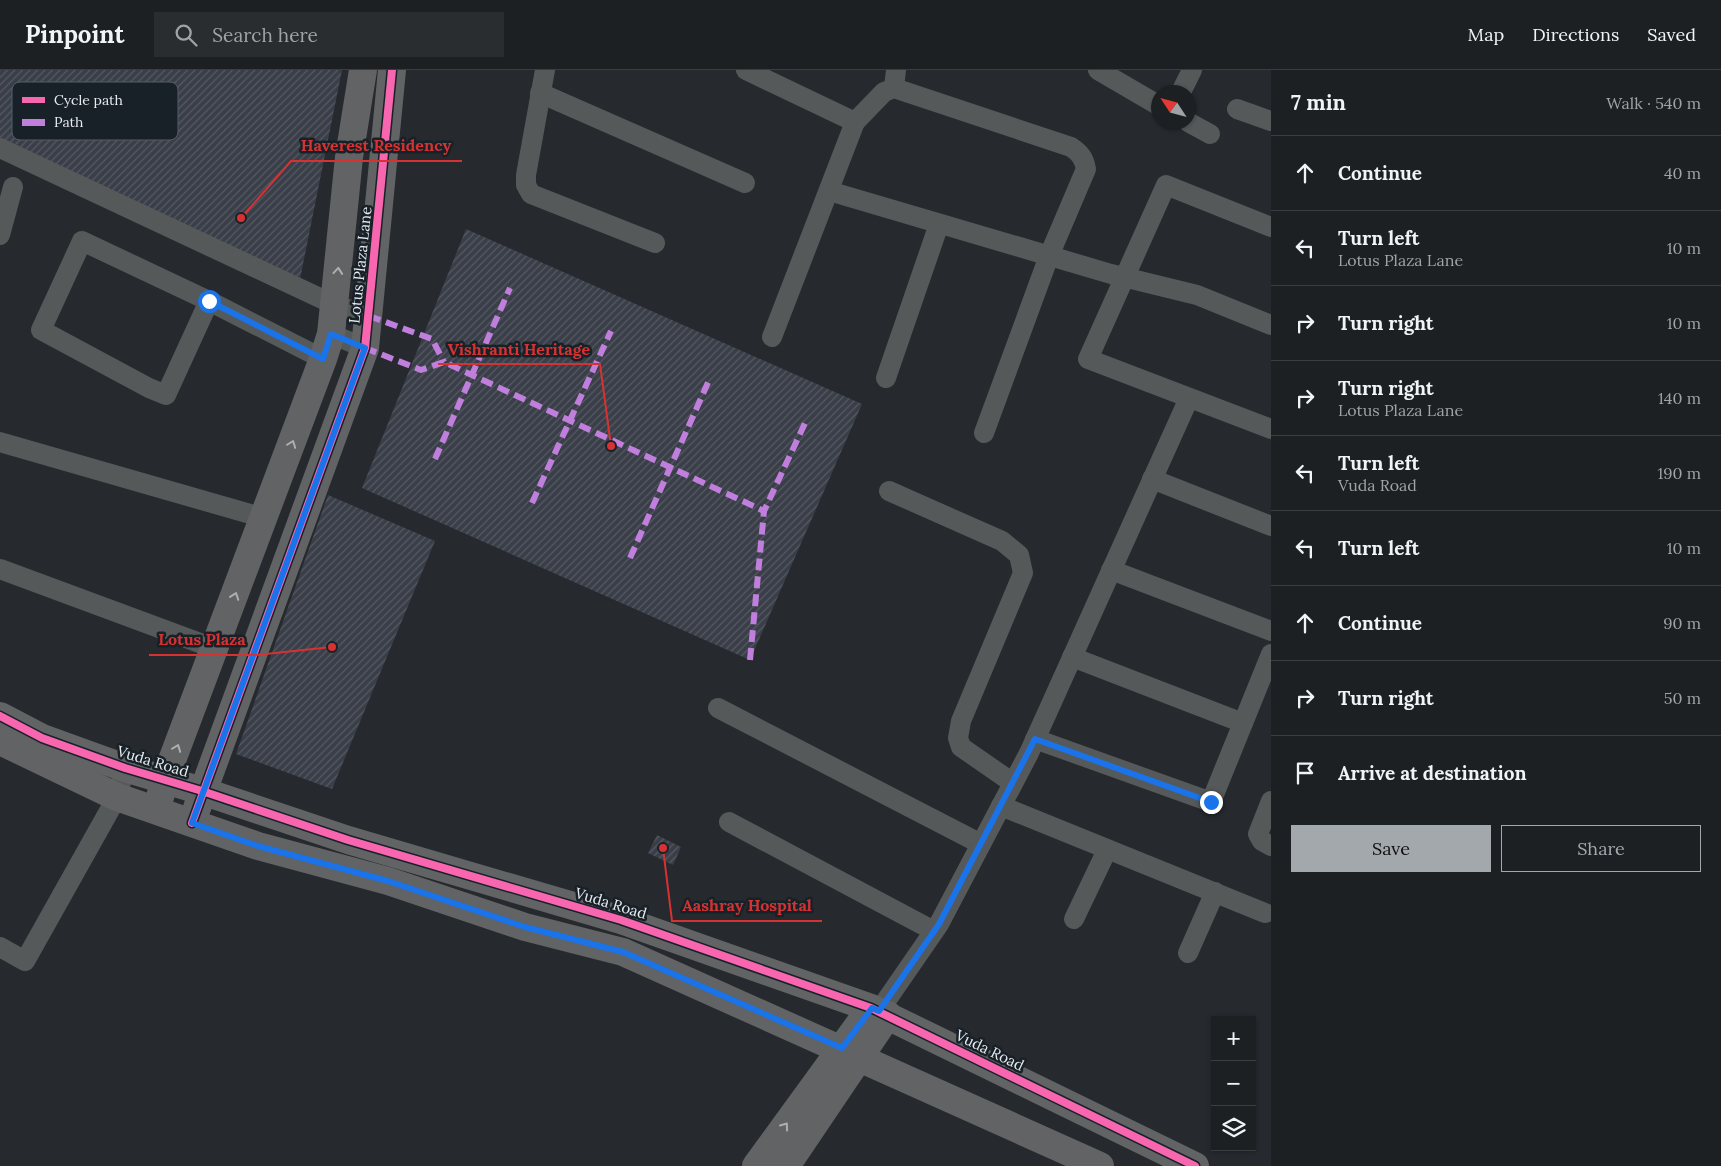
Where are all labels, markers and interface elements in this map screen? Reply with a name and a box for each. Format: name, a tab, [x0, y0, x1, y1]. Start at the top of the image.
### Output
search box	[154, 12, 504, 57]
text: Pinpoint	[25, 19, 124, 50]
icon: search	[172, 21, 200, 49]
text: Search here	[212, 23, 318, 47]
text: Map	[1468, 23, 1504, 46]
text: Directions	[1532, 23, 1619, 46]
text: Saved	[1647, 23, 1696, 46]
legend	[12, 82, 178, 140]
north arrow	[1151, 85, 1196, 130]
text: 7 min	[1291, 89, 1346, 116]
text: Cycle path	[54, 91, 123, 109]
text: Walk · 540 m	[1606, 93, 1701, 113]
text: Path	[54, 113, 83, 131]
callout: Haverest Residency	[291, 130, 462, 161]
text: Haverest Residency	[301, 135, 451, 155]
icon: ahead	[1291, 159, 1319, 187]
text: Continue	[1338, 161, 1422, 185]
text: 40 m	[1664, 163, 1701, 183]
street label: Lotus Plaza Lane	[344, 206, 376, 324]
text: Turn left	[1338, 226, 1419, 250]
icon: left	[1291, 234, 1319, 262]
text: 10 m	[1667, 238, 1701, 258]
text: Lotus Plaza Lane	[1338, 250, 1463, 270]
one-way arrow	[332, 267, 343, 275]
route start	[198, 290, 221, 313]
icon: right	[1291, 309, 1319, 337]
text: Turn right	[1338, 311, 1434, 335]
text: 10 m	[1667, 313, 1701, 333]
callout: Vishranti Heritage	[438, 333, 600, 364]
text: Vishranti Heritage	[448, 339, 591, 359]
text: Turn right	[1338, 376, 1434, 400]
icon: right	[1291, 384, 1319, 412]
text: 140 m	[1658, 388, 1701, 408]
text: Lotus Plaza Lane	[1338, 400, 1463, 420]
one-way arrow	[285, 440, 296, 449]
text: Turn left	[1338, 451, 1419, 475]
icon: left	[1291, 459, 1319, 487]
text: 190 m	[1657, 463, 1701, 483]
text: Vuda Road	[1338, 475, 1417, 495]
icon: left	[1291, 534, 1319, 562]
text: Turn left	[1338, 536, 1419, 560]
text: 10 m	[1667, 538, 1701, 558]
one-way arrow	[229, 593, 239, 601]
icon: ahead	[1291, 609, 1319, 637]
text: Continue	[1338, 611, 1422, 635]
text: 90 m	[1663, 613, 1701, 633]
callout: Lotus Plaza	[149, 624, 256, 655]
text: Lotus Plaza	[158, 629, 246, 649]
icon: right	[1291, 684, 1319, 712]
text: Turn right	[1338, 686, 1434, 710]
text: 50 m	[1664, 688, 1701, 708]
street label: Vuda Road	[114, 741, 191, 781]
one-way arrow	[171, 744, 181, 753]
icon: arrive	[1291, 759, 1319, 787]
text: Arrive at destination	[1338, 761, 1527, 785]
route end	[1200, 791, 1223, 814]
button: Save	[1291, 825, 1491, 872]
button: Share	[1501, 825, 1701, 872]
street label: Vuda Road	[572, 883, 649, 923]
callout: Aashray Hospital	[672, 890, 822, 921]
text: Aashray Hospital	[682, 895, 812, 915]
map controls	[1211, 1016, 1256, 1151]
button: +	[1211, 1016, 1256, 1061]
street label: Vuda Road	[952, 1025, 1027, 1075]
button: −	[1211, 1061, 1256, 1106]
button: layers	[1211, 1106, 1256, 1151]
one-way arrow	[779, 1123, 788, 1132]

